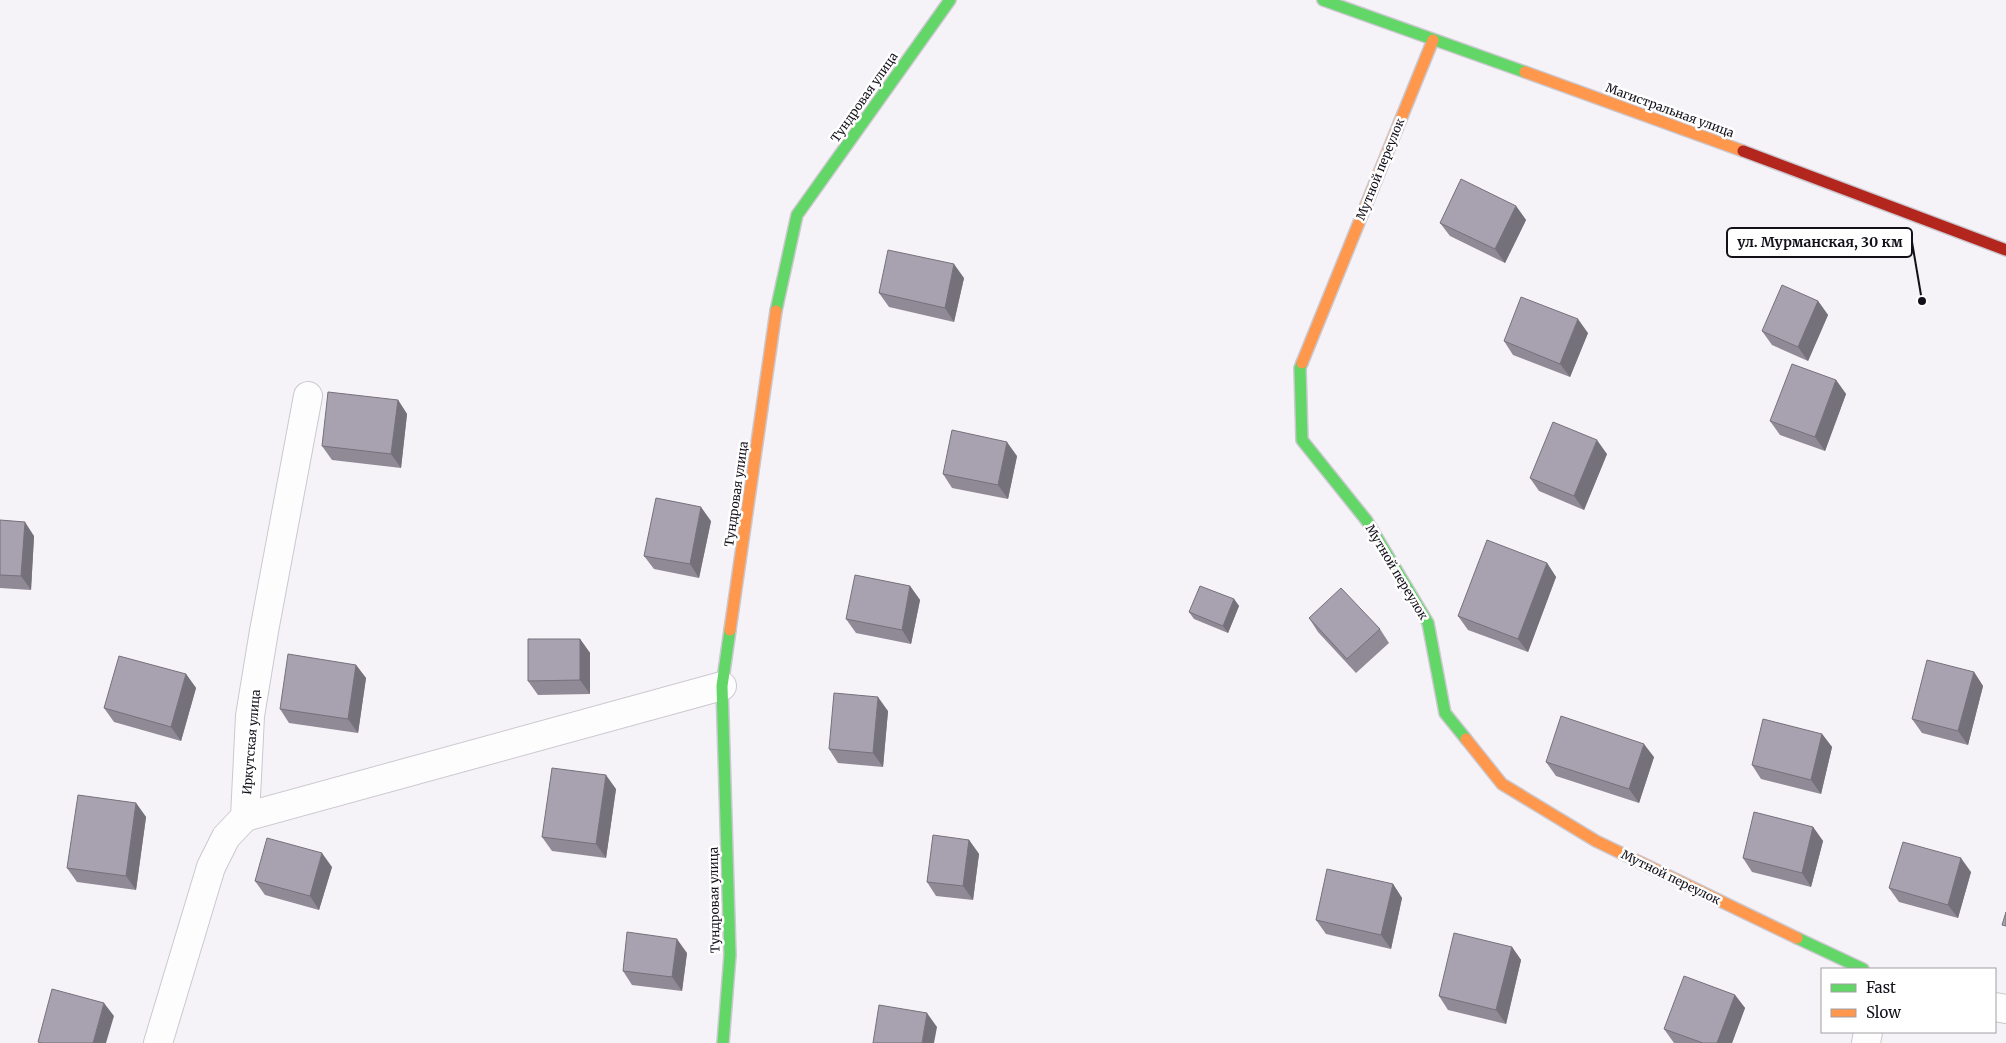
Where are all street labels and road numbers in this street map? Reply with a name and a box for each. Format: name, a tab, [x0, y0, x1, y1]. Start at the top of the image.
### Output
street label: Тундровая улица	[827, 49, 901, 145]
street label: Магистральная улица	[1604, 80, 1737, 140]
street label: Мутной переулок	[1353, 116, 1407, 222]
street label: Тундровая улица	[721, 440, 751, 548]
street label: Мутной переулок	[1363, 522, 1432, 623]
street label: Иркутская улица	[239, 688, 263, 795]
street label: Тундровая улица	[706, 846, 722, 953]
street label: Мутной переулок	[1619, 846, 1723, 908]

